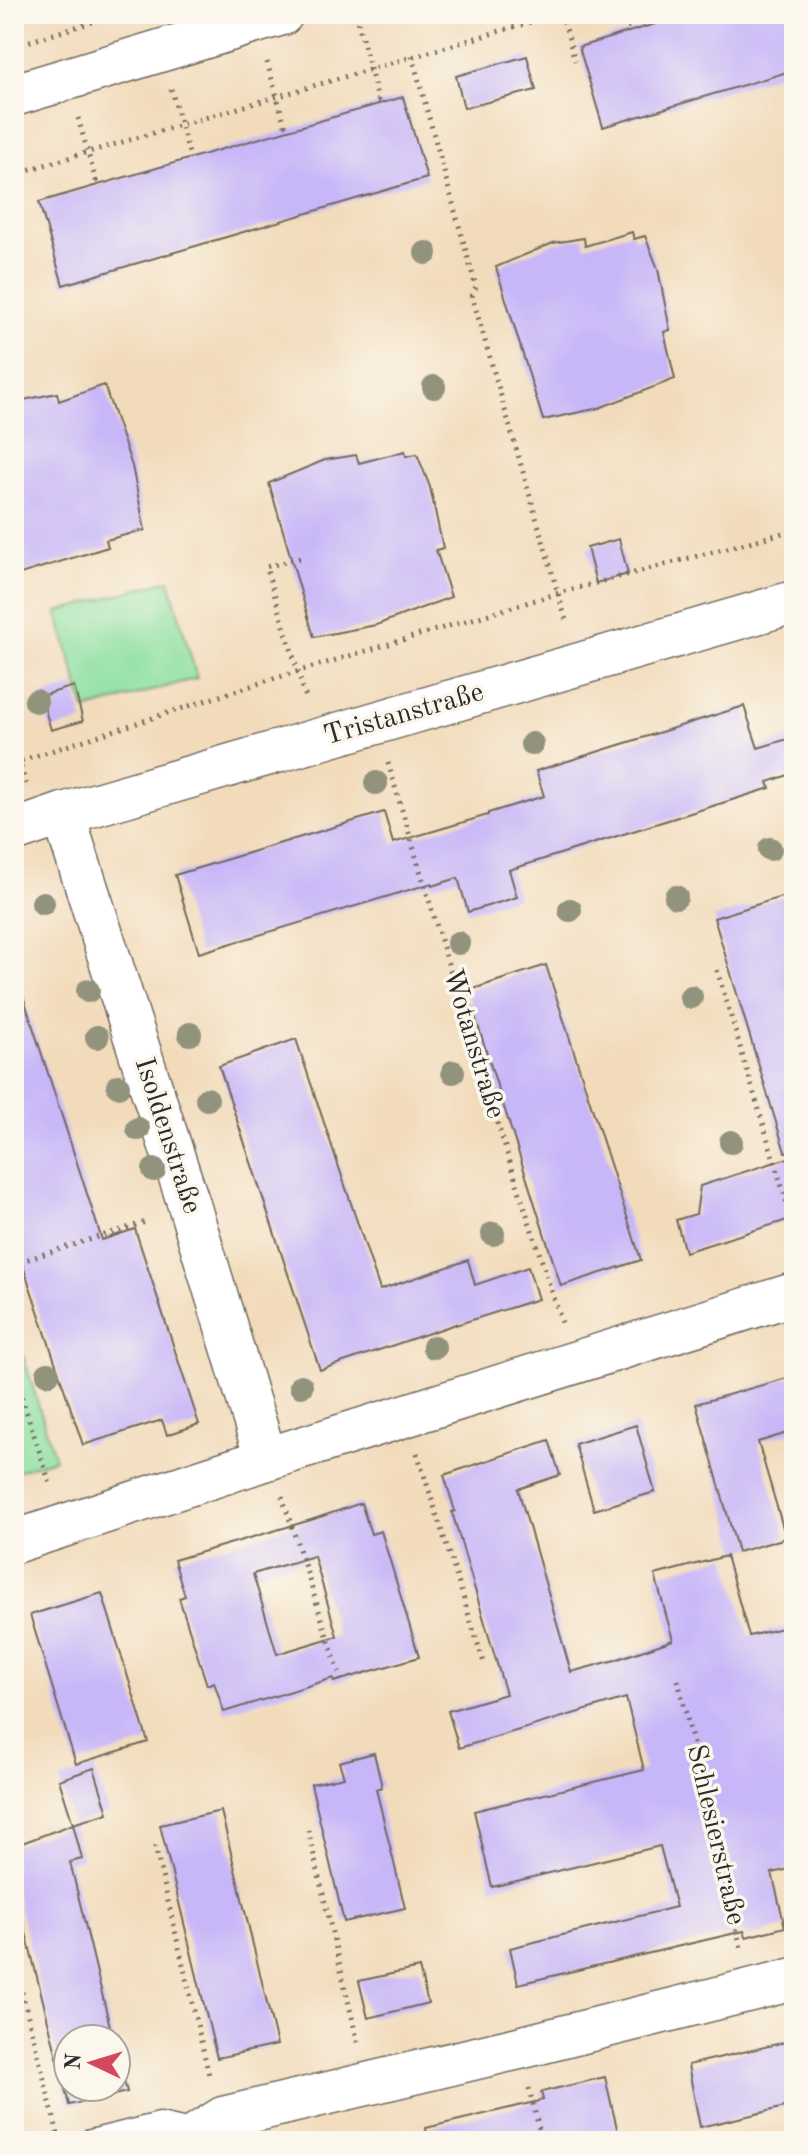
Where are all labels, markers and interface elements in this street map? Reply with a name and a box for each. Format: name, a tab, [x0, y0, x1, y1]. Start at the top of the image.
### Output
street label: Tristanstraße	[321, 679, 487, 751]
street label: Wotanstraße	[437, 966, 509, 1122]
street label: Isoldenstraße	[129, 1055, 205, 1217]
street label: Schlesierstraße	[681, 1742, 749, 1928]
north arrow	[52, 2023, 132, 2103]
text: N	[62, 2052, 86, 2071]

